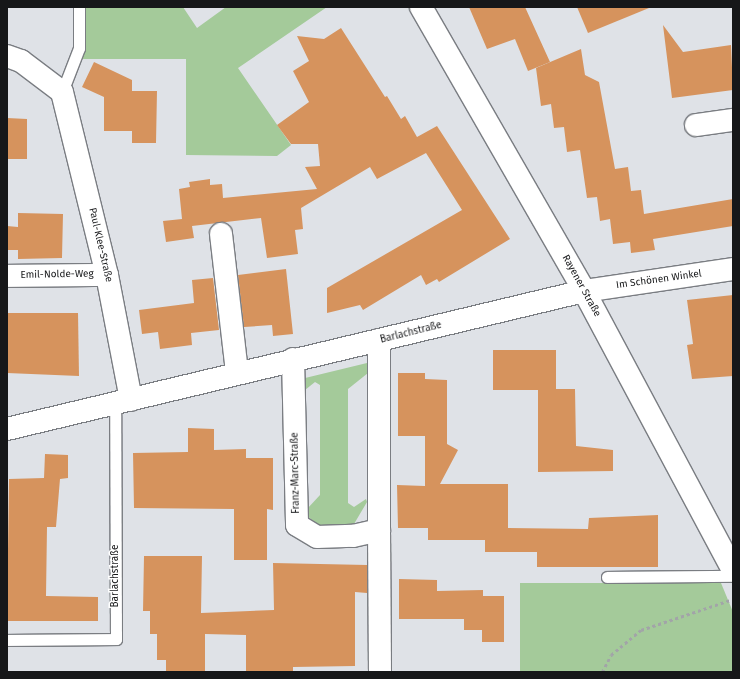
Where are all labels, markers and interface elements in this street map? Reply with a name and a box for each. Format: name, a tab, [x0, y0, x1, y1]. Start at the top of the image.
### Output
street label: Paul-Klee-Straße	[86, 207, 114, 283]
street label: Rayener Straße	[559, 253, 603, 319]
street label: Emil-Nolde-Weg	[20, 268, 94, 282]
street label: Im Schönen Winkel	[615, 268, 703, 292]
street label: Barlachstraße	[379, 320, 443, 346]
street label: Franz-Marc-Straße	[289, 432, 303, 514]
street label: Barlachstraße	[110, 545, 122, 607]

